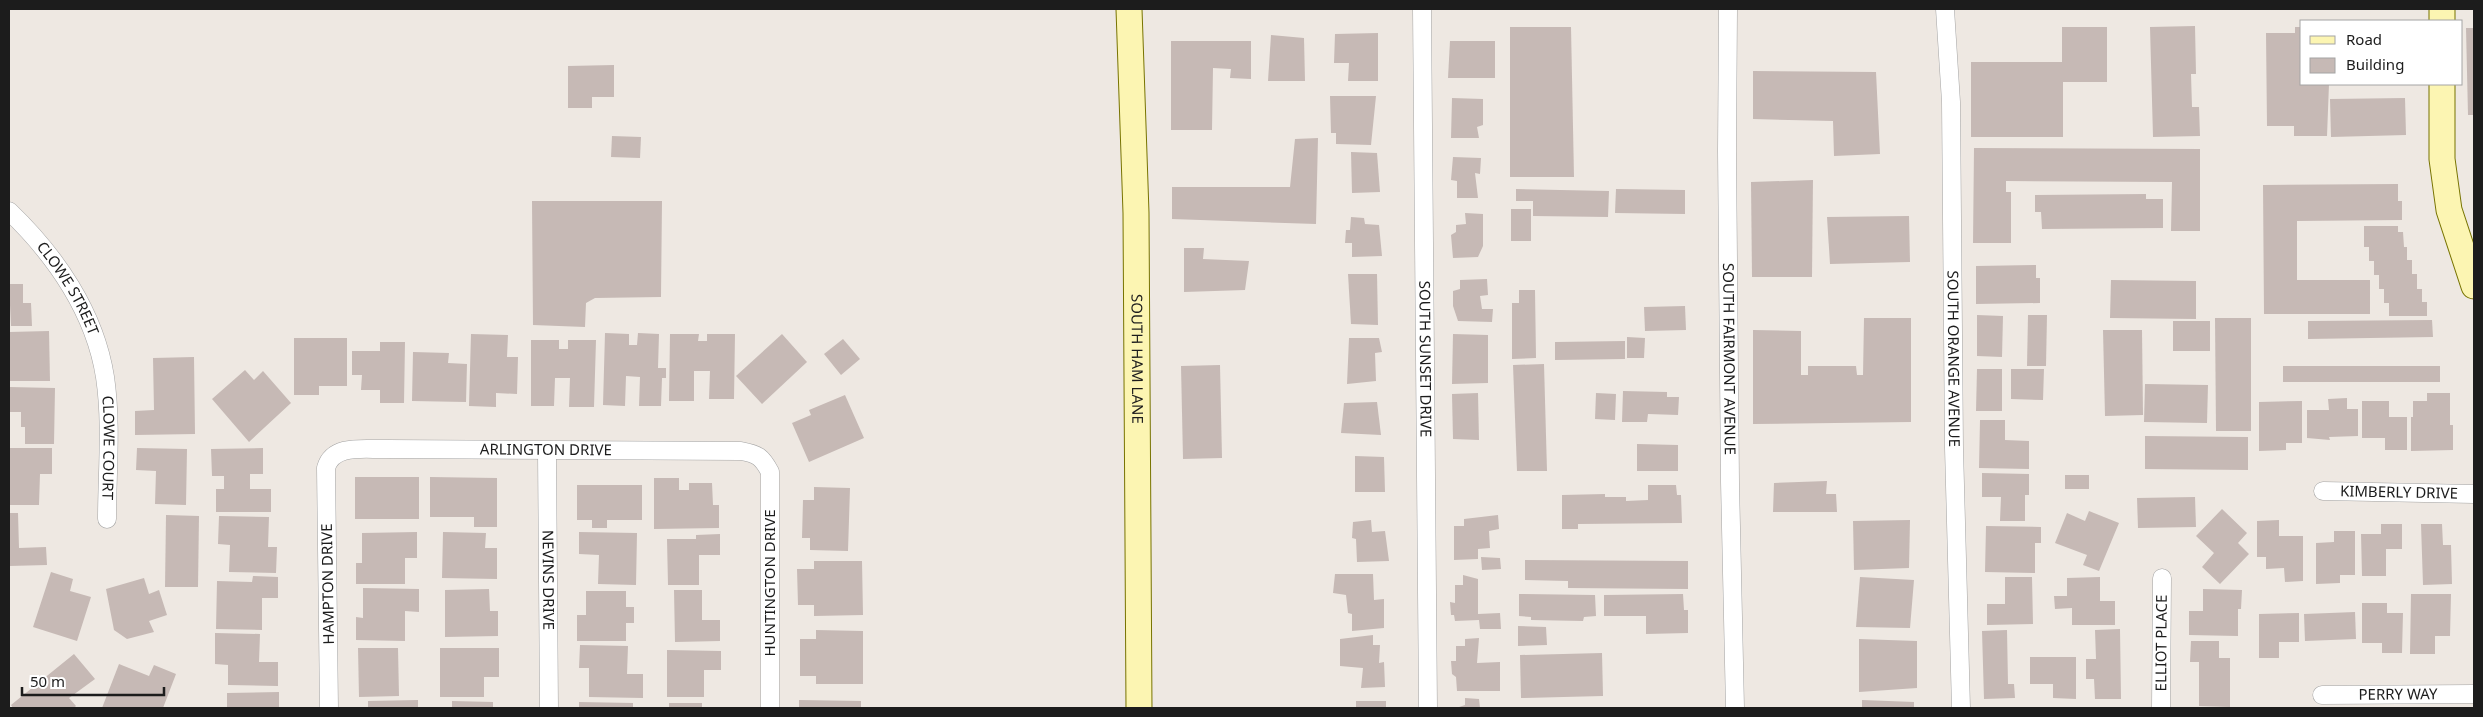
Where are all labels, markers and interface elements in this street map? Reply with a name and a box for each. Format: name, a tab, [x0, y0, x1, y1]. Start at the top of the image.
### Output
legend	[2300, 20, 2463, 85]
text: Road	[2346, 29, 2382, 49]
text: Building	[2346, 54, 2404, 74]
street label: CLOWE STREET	[33, 237, 104, 338]
street label: SOUTH FAIRMONT AVENUE	[1719, 263, 1741, 455]
street label: SOUTH ORANGE AVENUE	[1943, 270, 1965, 447]
street label: SOUTH SUNSET DRIVE	[1415, 281, 1437, 437]
street label: SOUTH HAM LANE	[1127, 294, 1148, 424]
street label: CLOWE COURT	[98, 395, 120, 501]
street label: ARLINGTON DRIVE	[480, 439, 612, 459]
street label: KIMBERLY DRIVE	[2340, 480, 2458, 503]
street label: HUNTINGTON DRIVE	[759, 510, 779, 657]
street label: HAMPTON DRIVE	[316, 523, 338, 645]
street label: NEVINS DRIVE	[539, 530, 559, 630]
street label: ELLIOT PLACE	[2150, 595, 2171, 691]
scale bar	[22, 664, 165, 696]
text: 50 m	[30, 671, 65, 691]
street label: PERRY WAY	[2358, 683, 2438, 704]

